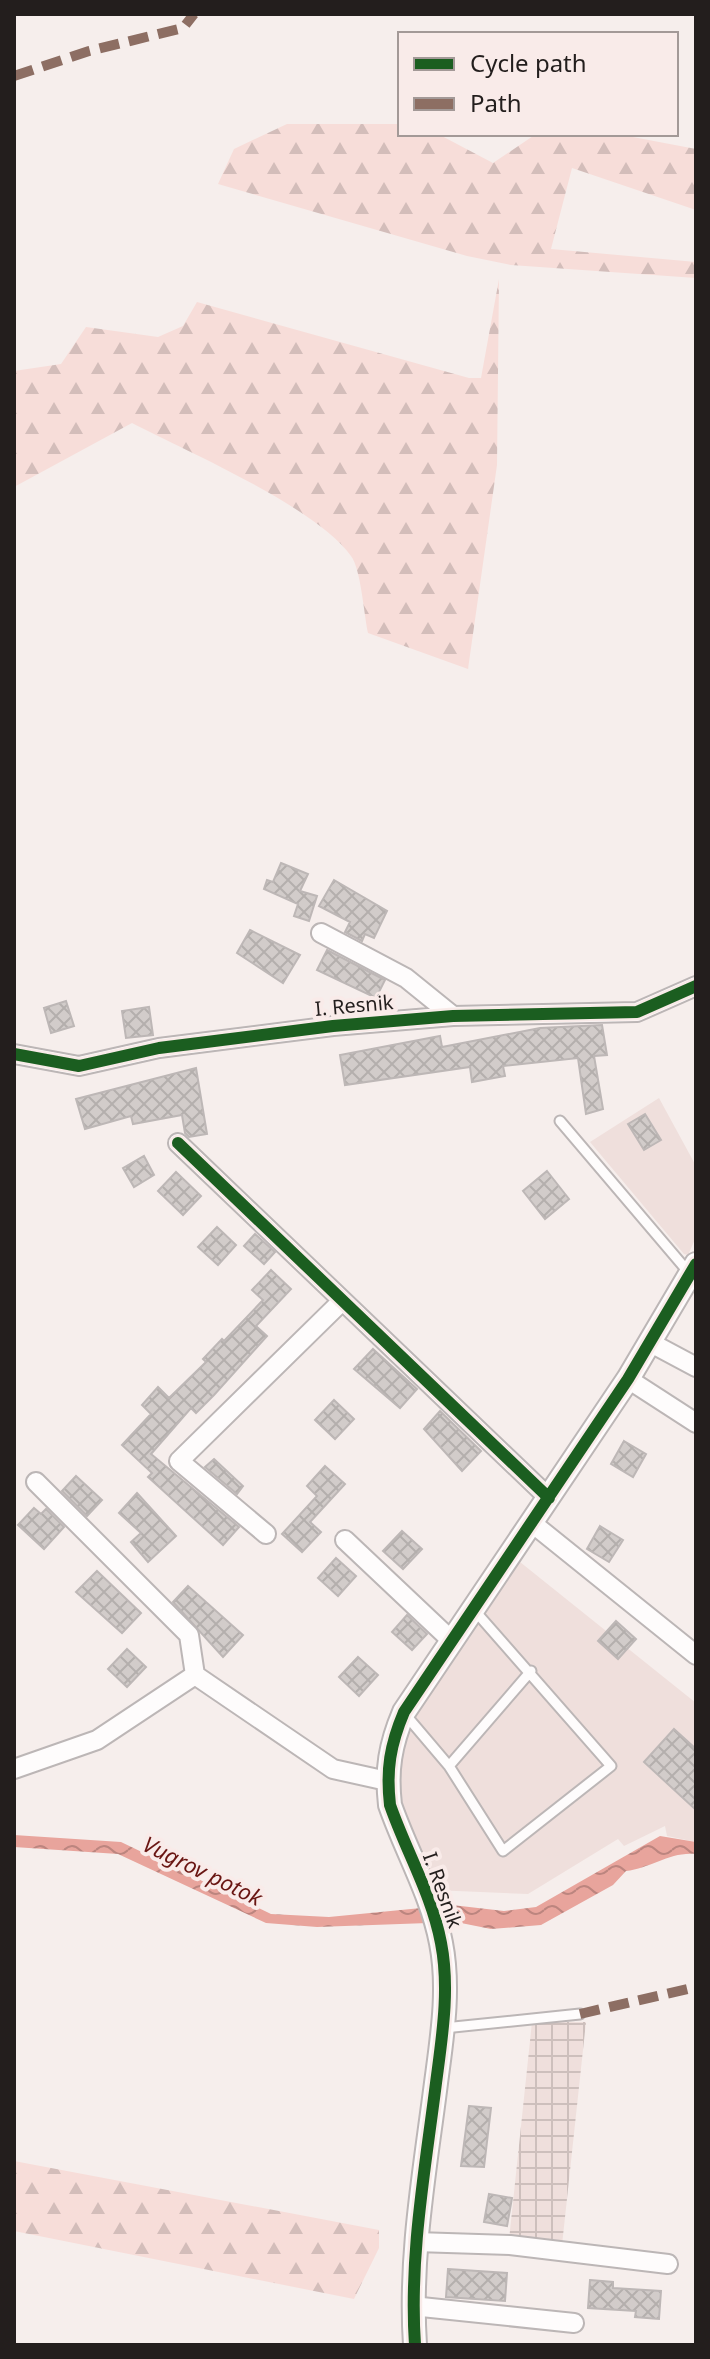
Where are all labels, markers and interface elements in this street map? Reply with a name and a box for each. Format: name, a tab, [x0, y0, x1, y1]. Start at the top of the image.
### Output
legend	[398, 32, 678, 136]
text: Cycle path	[470, 46, 587, 79]
text: Path	[470, 86, 521, 119]
street label: I. Resnik	[314, 988, 395, 1022]
water label: Vugrov potok	[138, 1828, 269, 1912]
street label: I. Resnik	[417, 1848, 469, 1932]

